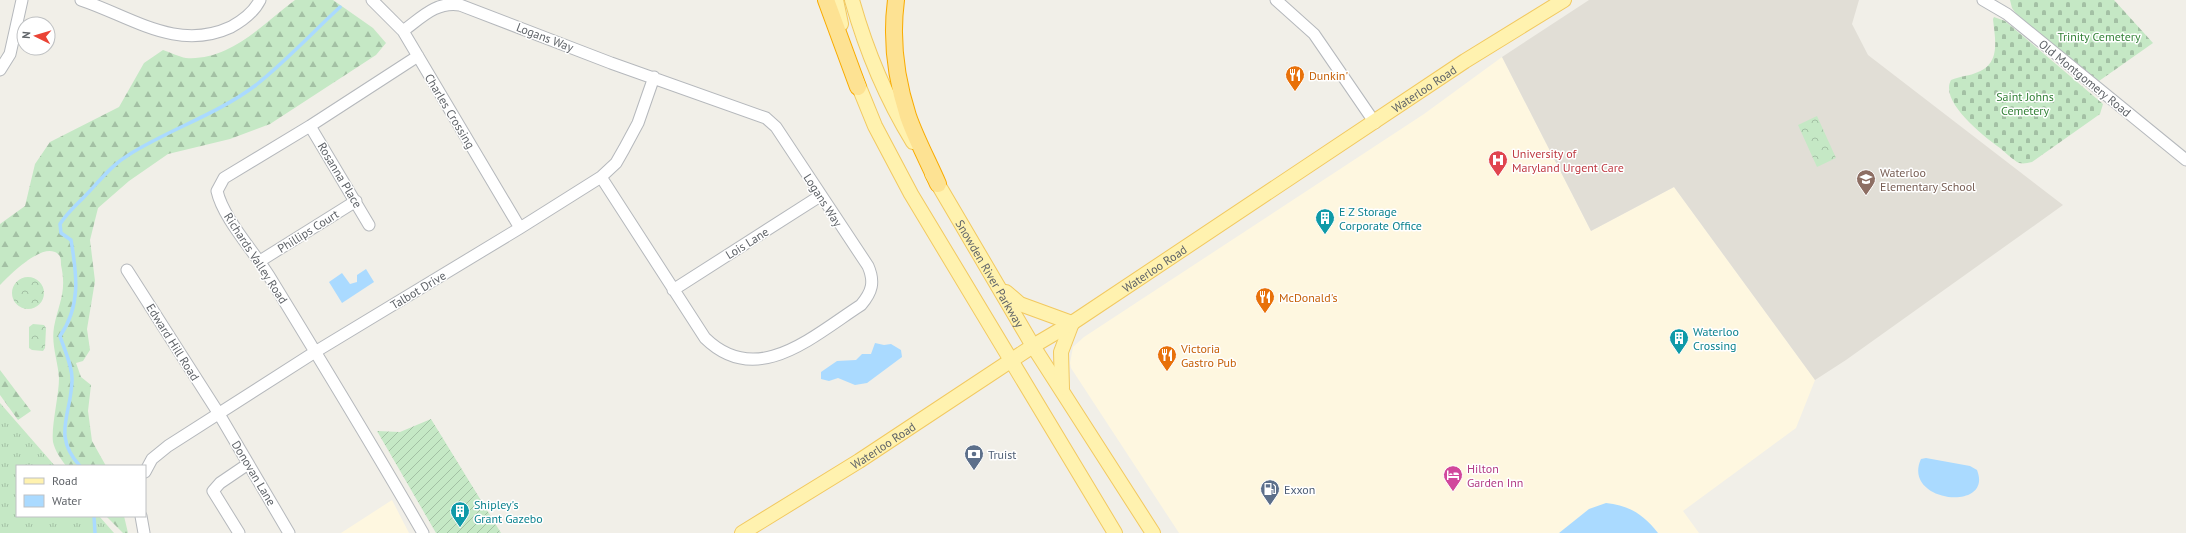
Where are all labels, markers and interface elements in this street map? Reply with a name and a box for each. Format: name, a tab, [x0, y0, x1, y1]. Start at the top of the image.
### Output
north arrow	[16, 16, 56, 56]
street label: Logans Way	[514, 19, 576, 55]
park label: Trinity Cemetery	[2058, 29, 2141, 44]
text: N	[19, 31, 33, 39]
street label: Old Montgomery Road	[2036, 36, 2134, 120]
street label: Waterloo Road	[1389, 62, 1459, 115]
restaurant icon: Dunkin'	[1284, 64, 1306, 92]
place label: Dunkin'	[1309, 68, 1348, 83]
street label: Charles Crossing	[422, 71, 478, 151]
park label: Saint Johns Cemetery	[1996, 89, 2054, 118]
street label: Rosanna Place	[315, 140, 365, 210]
place label: University of Maryland Urgent Care	[1512, 146, 1624, 175]
hospital icon: University of Maryland Urgent Care	[1487, 149, 1509, 177]
place label: Waterloo Elementary School	[1880, 165, 1976, 194]
school or university icon: Waterloo Elementary School	[1855, 168, 1877, 196]
street label: Logans Way	[800, 171, 846, 230]
place label: E Z Storage Corporate Office	[1339, 204, 1422, 233]
street label: Phillips Court	[275, 206, 341, 256]
building icon: E Z Storage Corporate Office	[1314, 207, 1336, 235]
street label: Richards Valley Road	[221, 210, 291, 306]
street label: Snowden River Parkway	[953, 217, 1028, 330]
street label: Lois Lane	[723, 224, 771, 262]
street label: Waterloo Road	[1119, 241, 1189, 295]
street label: Talbot Drive	[388, 268, 448, 312]
restaurant icon: McDonald's	[1254, 286, 1276, 314]
place label: McDonald's	[1279, 290, 1338, 305]
street label: Edward Hill Road	[143, 301, 203, 383]
place label: Waterloo Crossing	[1693, 324, 1739, 353]
building icon: Waterloo Crossing	[1668, 327, 1690, 355]
place label: Victoria Gastro Pub	[1180, 341, 1236, 370]
restaurant icon: Victoria Gastro Pub	[1156, 344, 1178, 372]
street label: Waterloo Road	[848, 418, 918, 472]
street label: Donovan Lane	[229, 438, 279, 508]
bank icon: Truist	[963, 443, 985, 471]
place label: Truist	[988, 447, 1016, 462]
place label: Hilton Garden Inn	[1467, 461, 1523, 490]
hotel icon: Hilton Garden Inn	[1442, 464, 1464, 492]
legend	[16, 465, 146, 517]
text: Road	[52, 473, 77, 488]
fuel station icon: Exxon	[1259, 478, 1281, 506]
place label: Exxon	[1284, 482, 1315, 497]
text: Water	[52, 493, 82, 508]
place label: Shipley's Grant Gazebo	[474, 497, 543, 526]
building icon: Shipley's Grant Gazebo	[449, 500, 471, 528]

